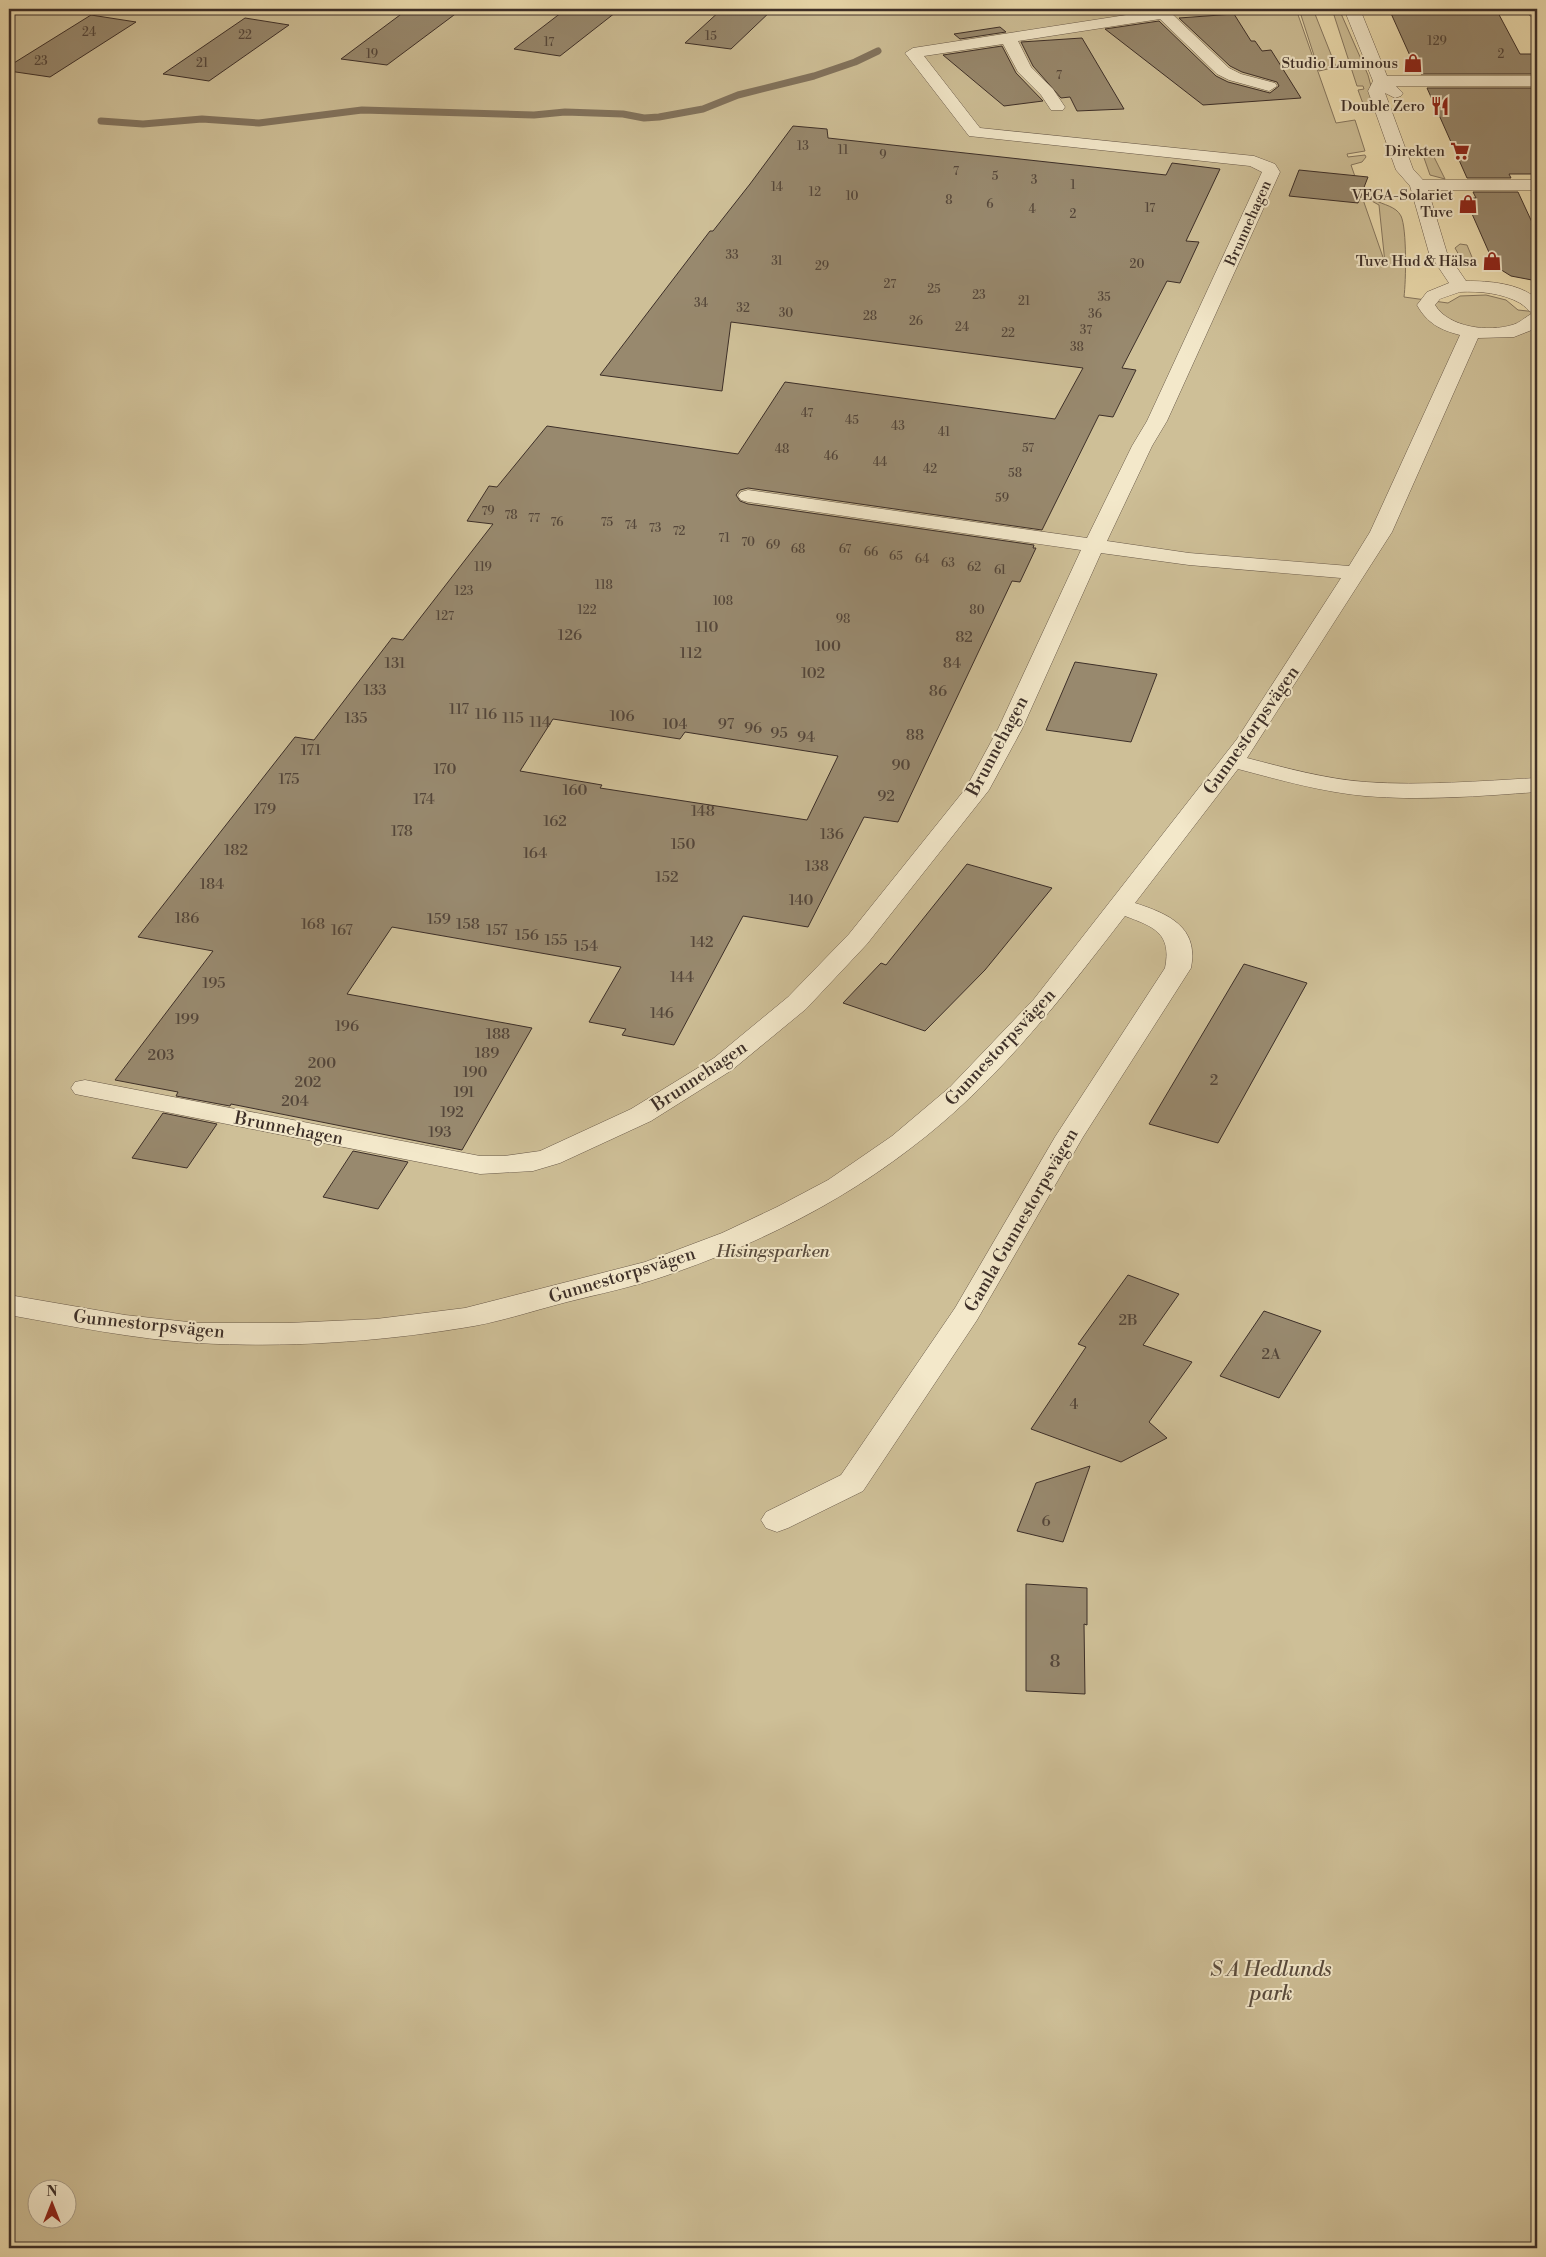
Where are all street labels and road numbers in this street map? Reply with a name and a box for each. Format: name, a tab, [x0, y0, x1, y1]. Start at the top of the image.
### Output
street label: Brunnehagen	[1221, 177, 1276, 270]
street label: Gunnestorpsvägen	[1198, 661, 1305, 799]
street label: Brunnehagen	[961, 692, 1034, 801]
street label: Gunnestorpsvägen	[940, 984, 1061, 1111]
street label: Brunnehagen	[646, 1036, 752, 1117]
street label: Brunnehagen	[231, 1106, 346, 1150]
street label: Gamla Gunnestorpsvägen	[959, 1124, 1084, 1316]
street label: Gunnestorpsvägen	[546, 1242, 699, 1309]
street label: Gunnestorpsvägen	[72, 1305, 226, 1344]

